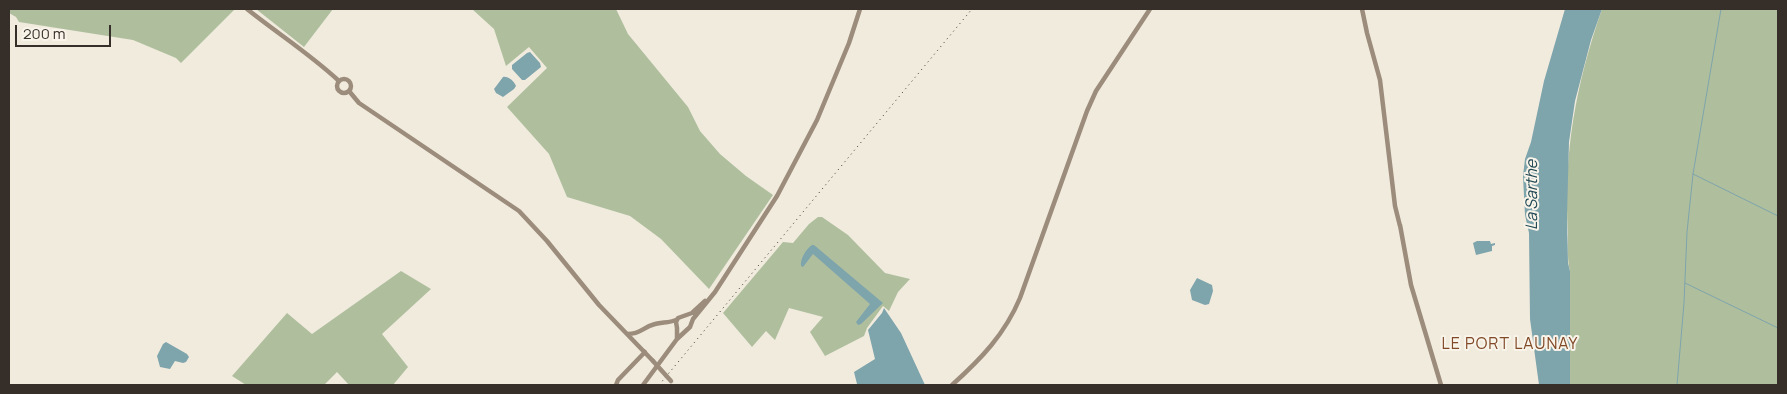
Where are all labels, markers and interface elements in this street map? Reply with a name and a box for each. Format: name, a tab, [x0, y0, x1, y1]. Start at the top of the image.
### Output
scale bar	[18, 15, 114, 47]
text: 200 m	[23, 23, 66, 44]
water label: La Sarthe	[1523, 160, 1543, 230]
district label: LE PORT LAUNAY	[1440, 335, 1580, 355]

